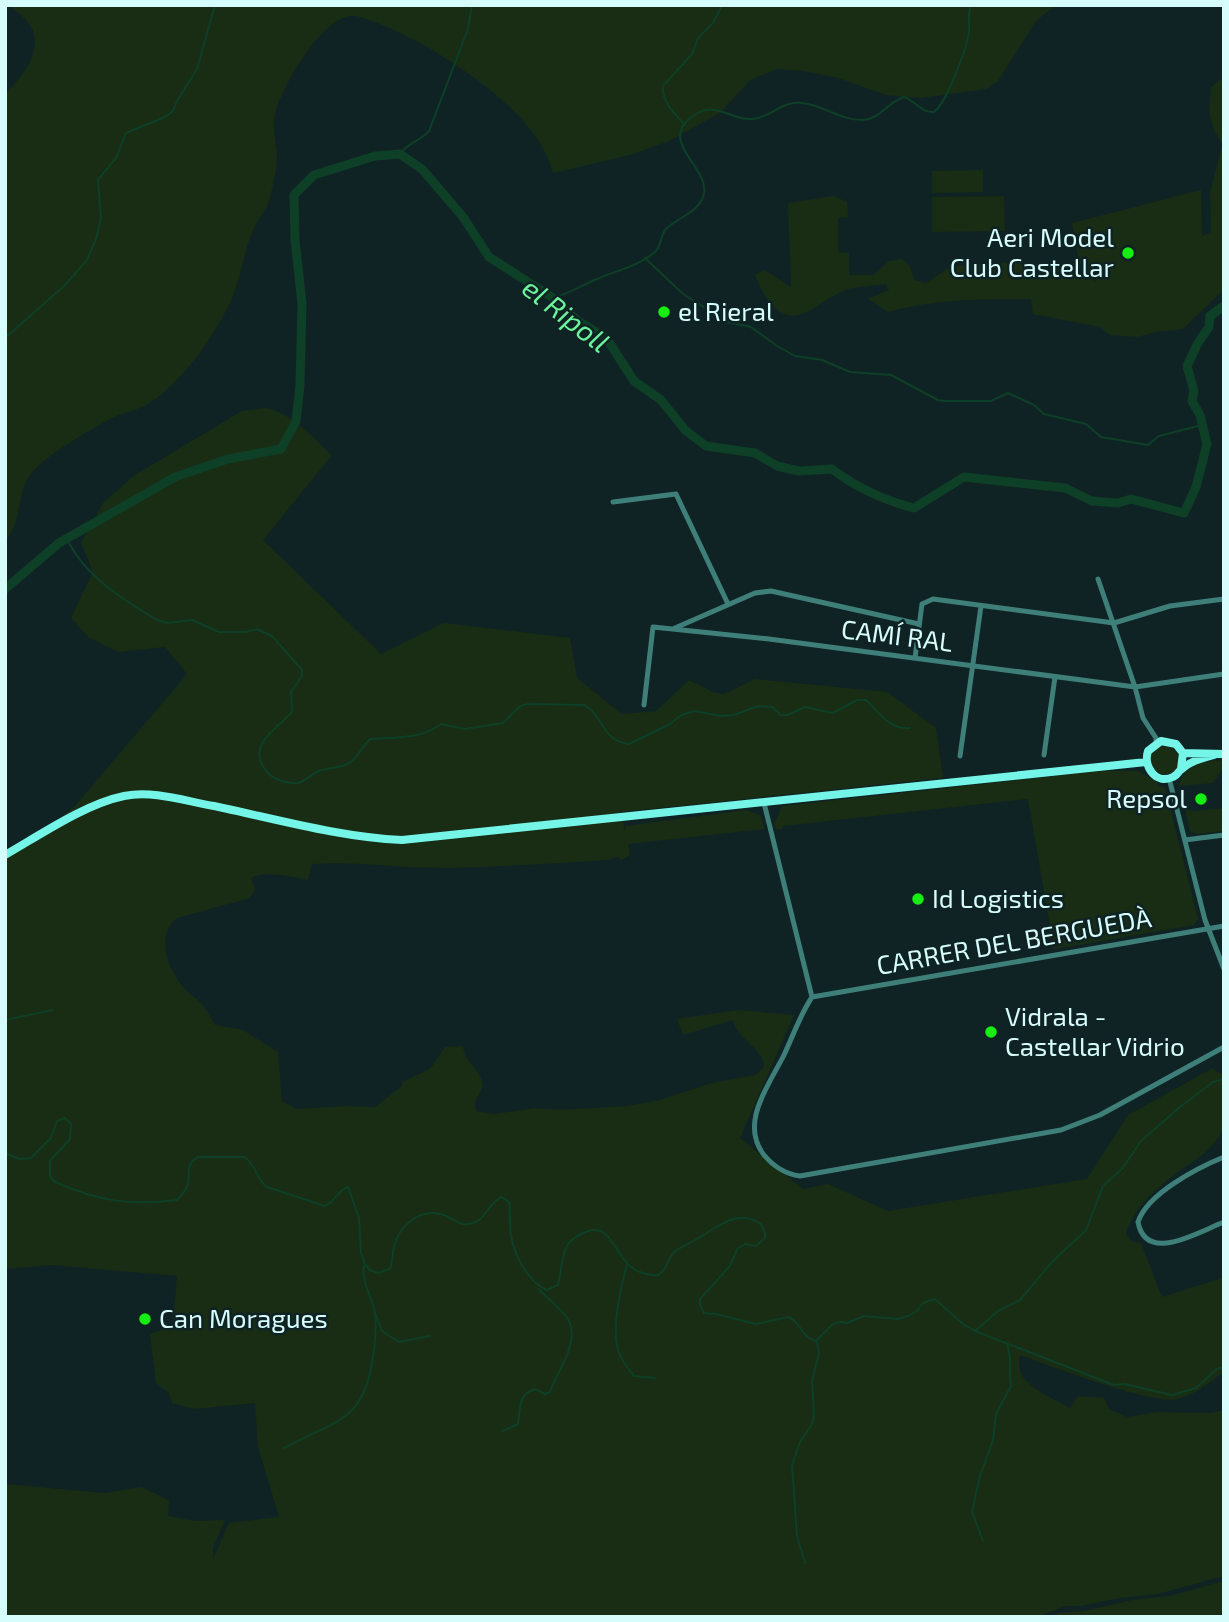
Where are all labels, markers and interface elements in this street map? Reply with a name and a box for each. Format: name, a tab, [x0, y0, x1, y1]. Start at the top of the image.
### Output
place label: Aeri Model Club Castellar	[950, 221, 1114, 282]
marker: Aeri Model Club Castellar	[1120, 245, 1136, 261]
water label: el Ripoll	[516, 270, 617, 359]
place label: el Rieral	[678, 295, 774, 326]
marker: el Rieral	[656, 304, 672, 320]
street label: CAMÍ RAL	[840, 612, 955, 657]
place label: Repsol	[1106, 782, 1187, 813]
marker: Repsol	[1193, 791, 1209, 807]
place label: Id Logistics	[932, 882, 1064, 913]
marker: Id Logistics	[910, 891, 926, 907]
street label: CARRER DEL BERGUEDÀ	[874, 901, 1153, 980]
place label: Vidrala - Castellar Vidrio	[1005, 1000, 1185, 1061]
marker: Vidrala - Castellar Vidrio	[983, 1024, 999, 1040]
place label: Can Moragues	[159, 1302, 328, 1333]
marker: Can Moragues	[137, 1311, 153, 1327]

